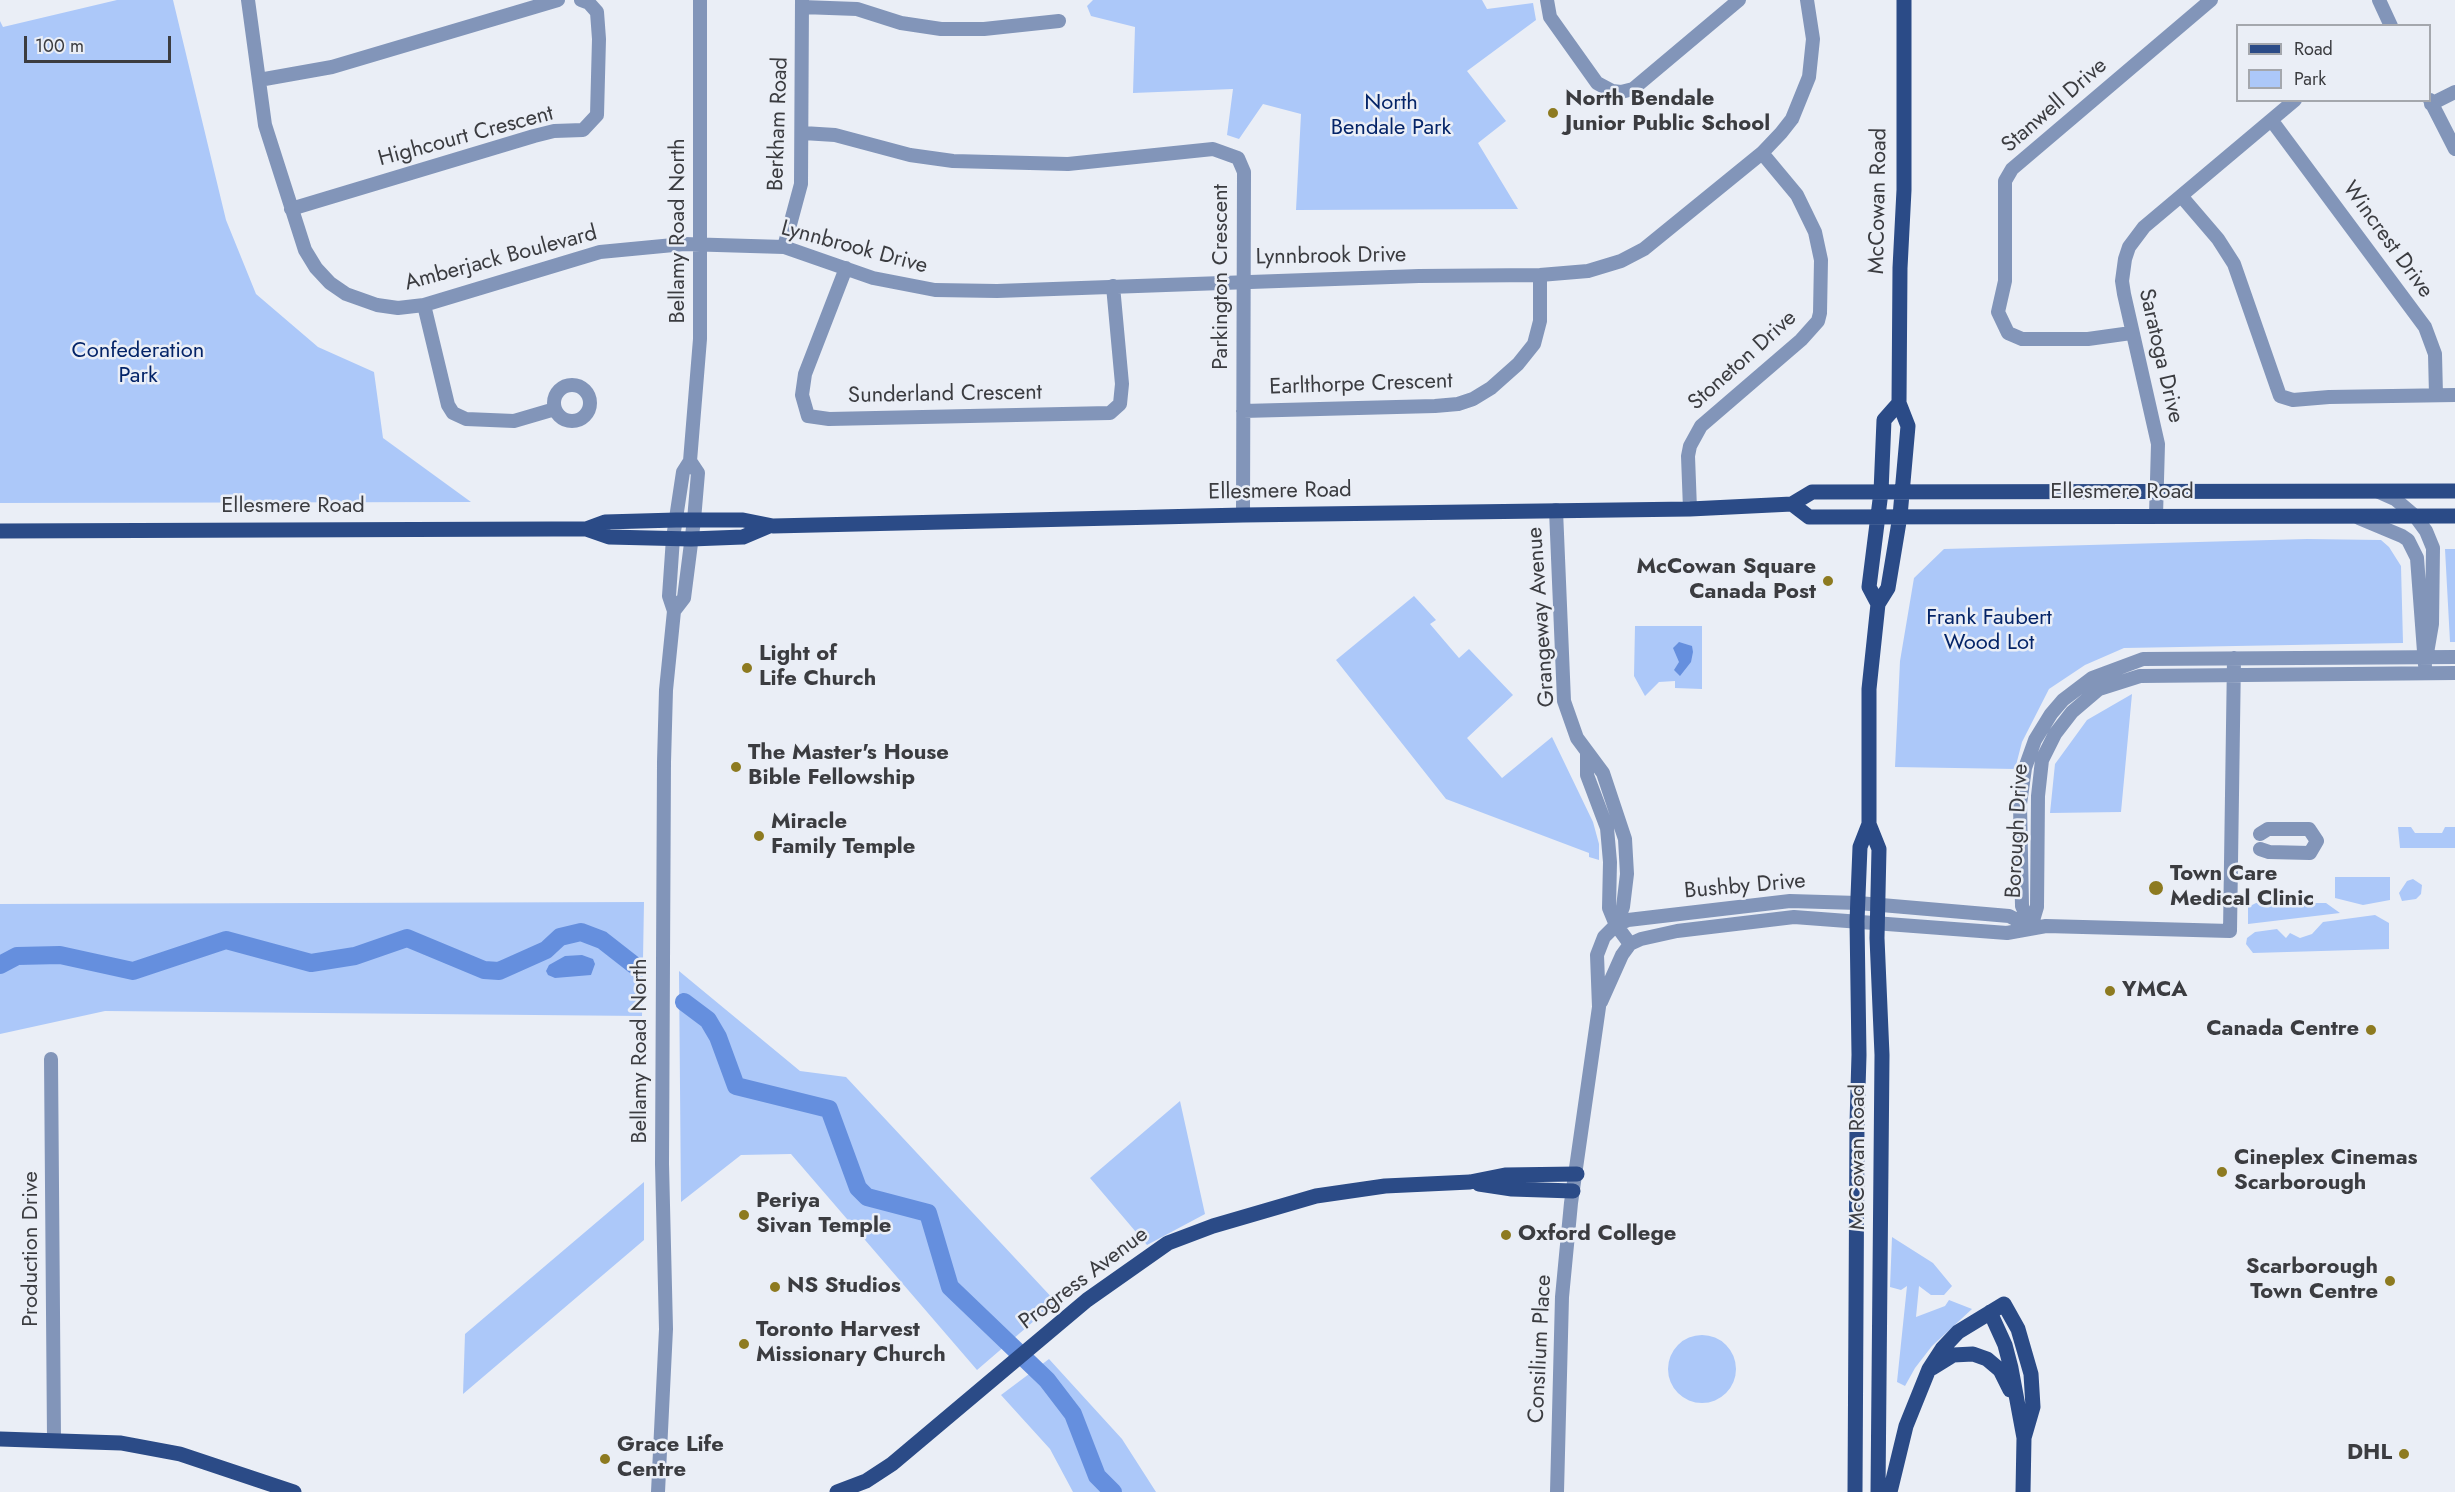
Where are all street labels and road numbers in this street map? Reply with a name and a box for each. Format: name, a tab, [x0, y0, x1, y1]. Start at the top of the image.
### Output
street label: Stanwell Drive	[1997, 53, 2113, 159]
street label: Berkham Road	[763, 56, 795, 192]
street label: Highcourt Crescent	[376, 101, 556, 173]
street label: McCowan Road	[1865, 128, 1893, 274]
street label: Bellamy Road North	[666, 138, 692, 324]
street label: Wincrest Drive	[2336, 177, 2438, 303]
street label: Parkington Crescent	[1209, 184, 1235, 370]
street label: Lynnbrook Drive	[778, 216, 930, 280]
street label: Amberjack Boulevard	[402, 221, 600, 297]
street label: Lynnbrook Drive	[1256, 242, 1406, 272]
street label: Saratoga Drive	[2132, 286, 2188, 426]
street label: Stoneton Drive	[1683, 305, 1803, 417]
street label: Earlthorpe Crescent	[1269, 369, 1453, 401]
street label: Sunderland Crescent	[848, 380, 1042, 410]
street label: Ellesmere Road	[1208, 478, 1352, 506]
street label: Ellesmere Road	[2050, 480, 2194, 506]
street label: Ellesmere Road	[221, 494, 365, 520]
street label: Grangeway Avenue	[1523, 526, 1561, 708]
street label: Borough Drive	[2001, 763, 2035, 899]
street label: Bushby Drive	[1683, 869, 1807, 905]
street label: Bellamy Road North	[628, 958, 654, 1144]
street label: McCowan Road	[1846, 1084, 1872, 1230]
street label: Production Drive	[19, 1171, 45, 1327]
street label: Progress Avenue	[1014, 1222, 1154, 1336]
street label: Consilium Place	[1524, 1274, 1558, 1424]

